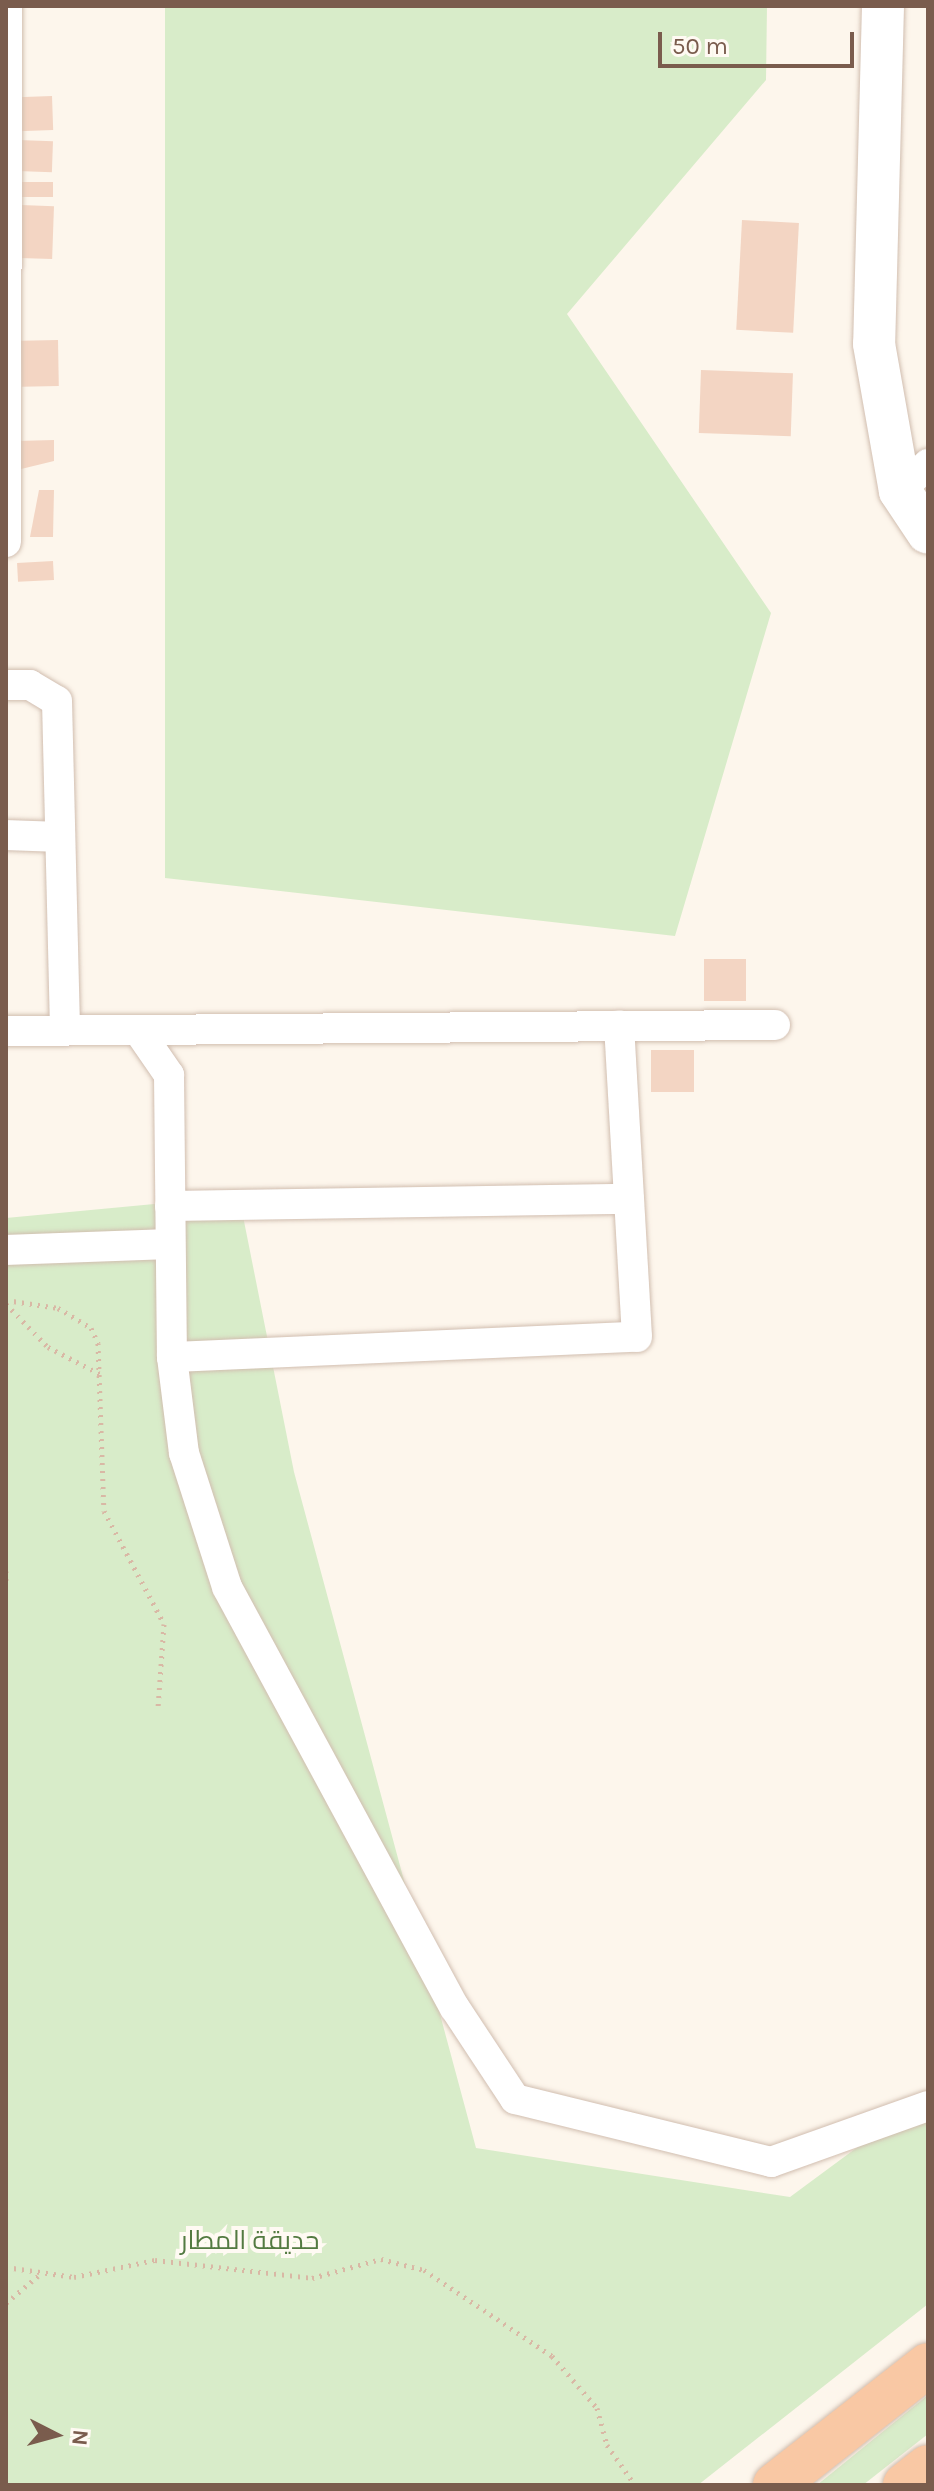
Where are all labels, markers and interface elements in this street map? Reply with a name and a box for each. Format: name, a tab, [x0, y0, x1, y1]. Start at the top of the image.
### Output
scale bar	[662, 16, 858, 66]
text: 50 m	[672, 32, 728, 60]
park label: حديقة المطار	[181, 2225, 319, 2257]
north arrow	[16, 2395, 96, 2475]
text: N	[66, 2428, 94, 2447]

